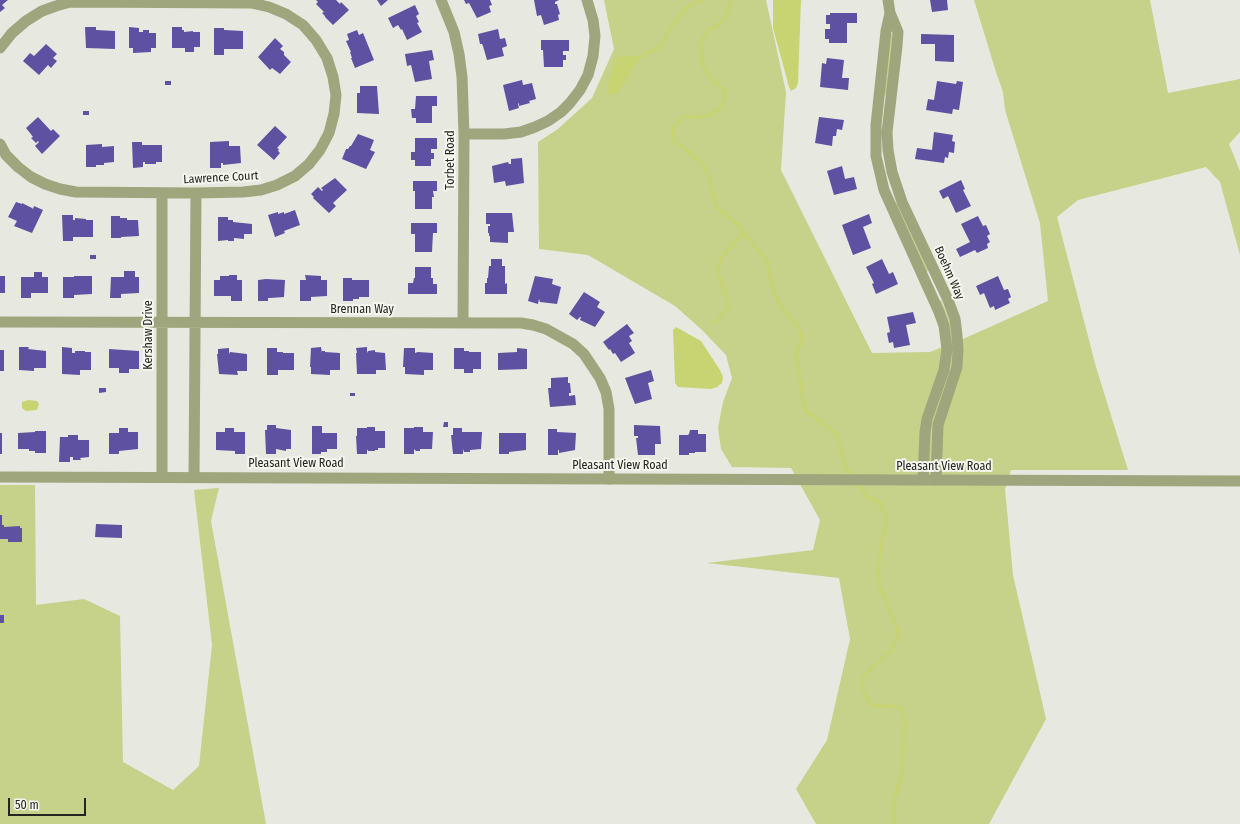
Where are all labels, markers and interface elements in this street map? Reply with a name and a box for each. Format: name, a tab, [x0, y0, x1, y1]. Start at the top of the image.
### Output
street label: Torbet Road	[444, 130, 458, 190]
street label: Lawrence Court	[183, 169, 259, 187]
street label: Boehm Way	[931, 244, 967, 302]
street label: Kershaw Drive	[142, 300, 156, 370]
street label: Brennan Way	[330, 303, 394, 317]
street label: Pleasant View Road	[248, 457, 344, 471]
street label: Pleasant View Road	[572, 459, 668, 473]
street label: Pleasant View Road	[896, 460, 992, 474]
scale bar	[10, 790, 88, 816]
text: 50 m	[15, 798, 39, 812]

